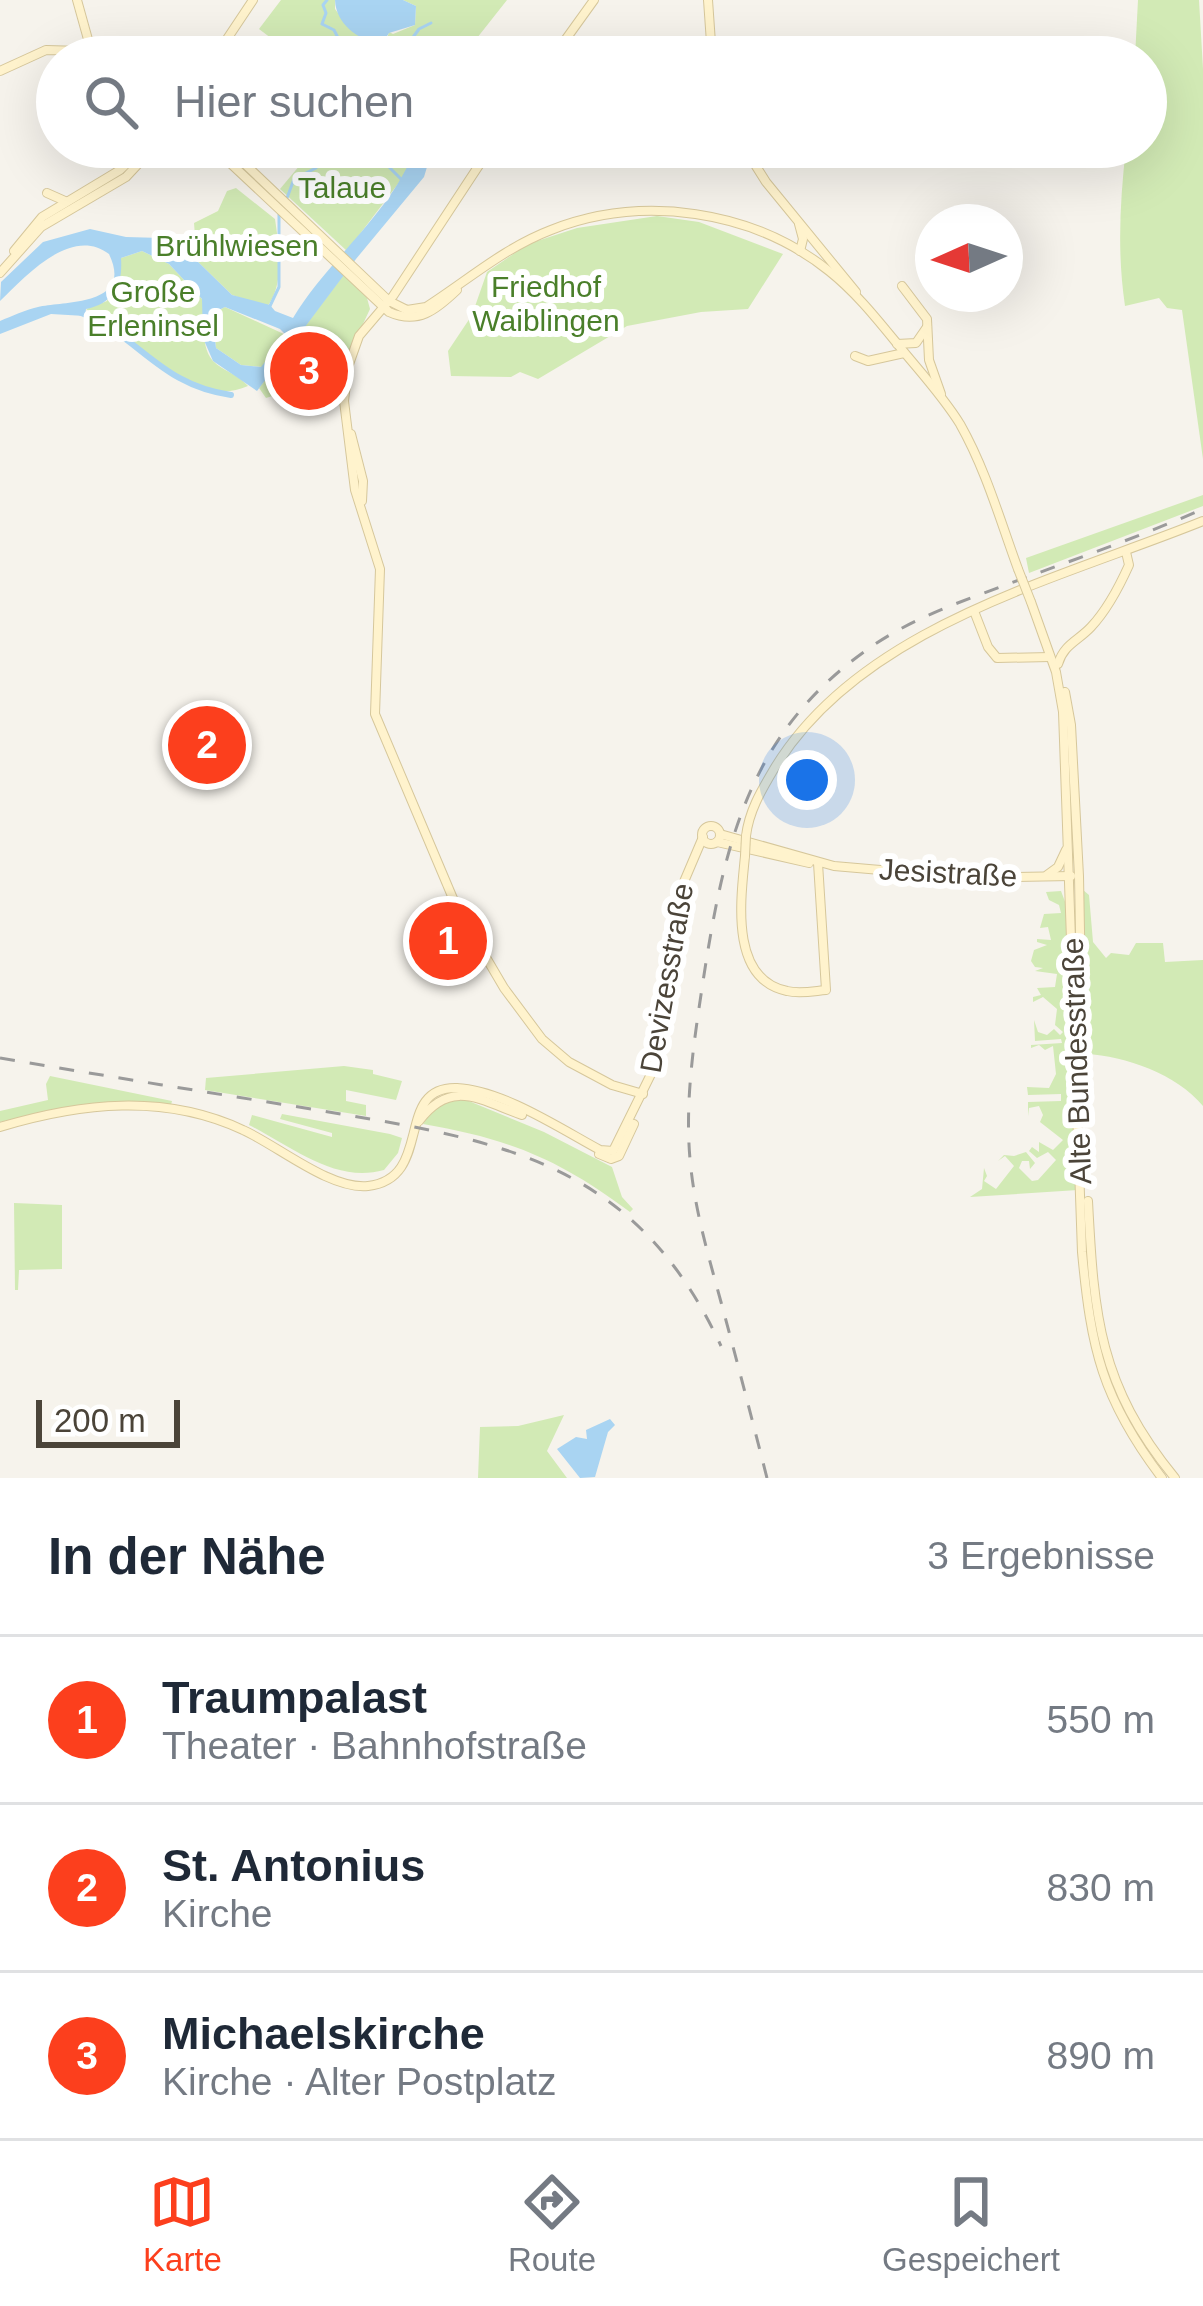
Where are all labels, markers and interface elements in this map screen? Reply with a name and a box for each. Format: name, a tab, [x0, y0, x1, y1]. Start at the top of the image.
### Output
search box	[36, 36, 1167, 168]
icon: search	[78, 69, 144, 135]
text: Hier suchen	[174, 76, 414, 127]
park label: Talaue	[298, 171, 386, 204]
north arrow	[915, 204, 1023, 312]
park label: Brühlwiesen	[155, 229, 319, 262]
park label: Friedhof Waiblingen	[472, 270, 620, 337]
park label: Große Erleninsel	[87, 275, 219, 342]
pin: 3	[270, 326, 348, 416]
pin: 2	[168, 700, 246, 790]
your location	[777, 750, 837, 810]
street label: Jesistraße	[878, 852, 1018, 893]
street label: Devizesstraße	[634, 881, 699, 1075]
pin: 1	[409, 896, 487, 986]
street label: Alte Bundesstraße	[1056, 937, 1097, 1185]
scale bar	[36, 1394, 180, 1447]
text: 200 m	[54, 1402, 146, 1439]
text: In der Nähe	[48, 1528, 326, 1585]
text: 3 Ergebnisse	[927, 1534, 1155, 1577]
text: Traumpalast	[162, 1672, 427, 1723]
text: 1	[76, 1698, 98, 1741]
text: 550 m	[1047, 1698, 1155, 1741]
text: Theater · Bahnhofstraße	[162, 1724, 587, 1767]
text: St. Antonius	[162, 1840, 425, 1891]
text: 2	[76, 1866, 98, 1909]
text: 830 m	[1047, 1866, 1155, 1909]
text: Kirche	[162, 1892, 273, 1935]
text: Michaelskirche	[162, 2008, 485, 2059]
text: 3	[76, 2034, 98, 2077]
text: 890 m	[1047, 2034, 1155, 2077]
text: Kirche · Alter Postplatz	[162, 2060, 557, 2103]
tab: Karte	[143, 2169, 222, 2279]
tab: Route	[508, 2169, 596, 2279]
tab: Gespeichert	[882, 2169, 1060, 2279]

